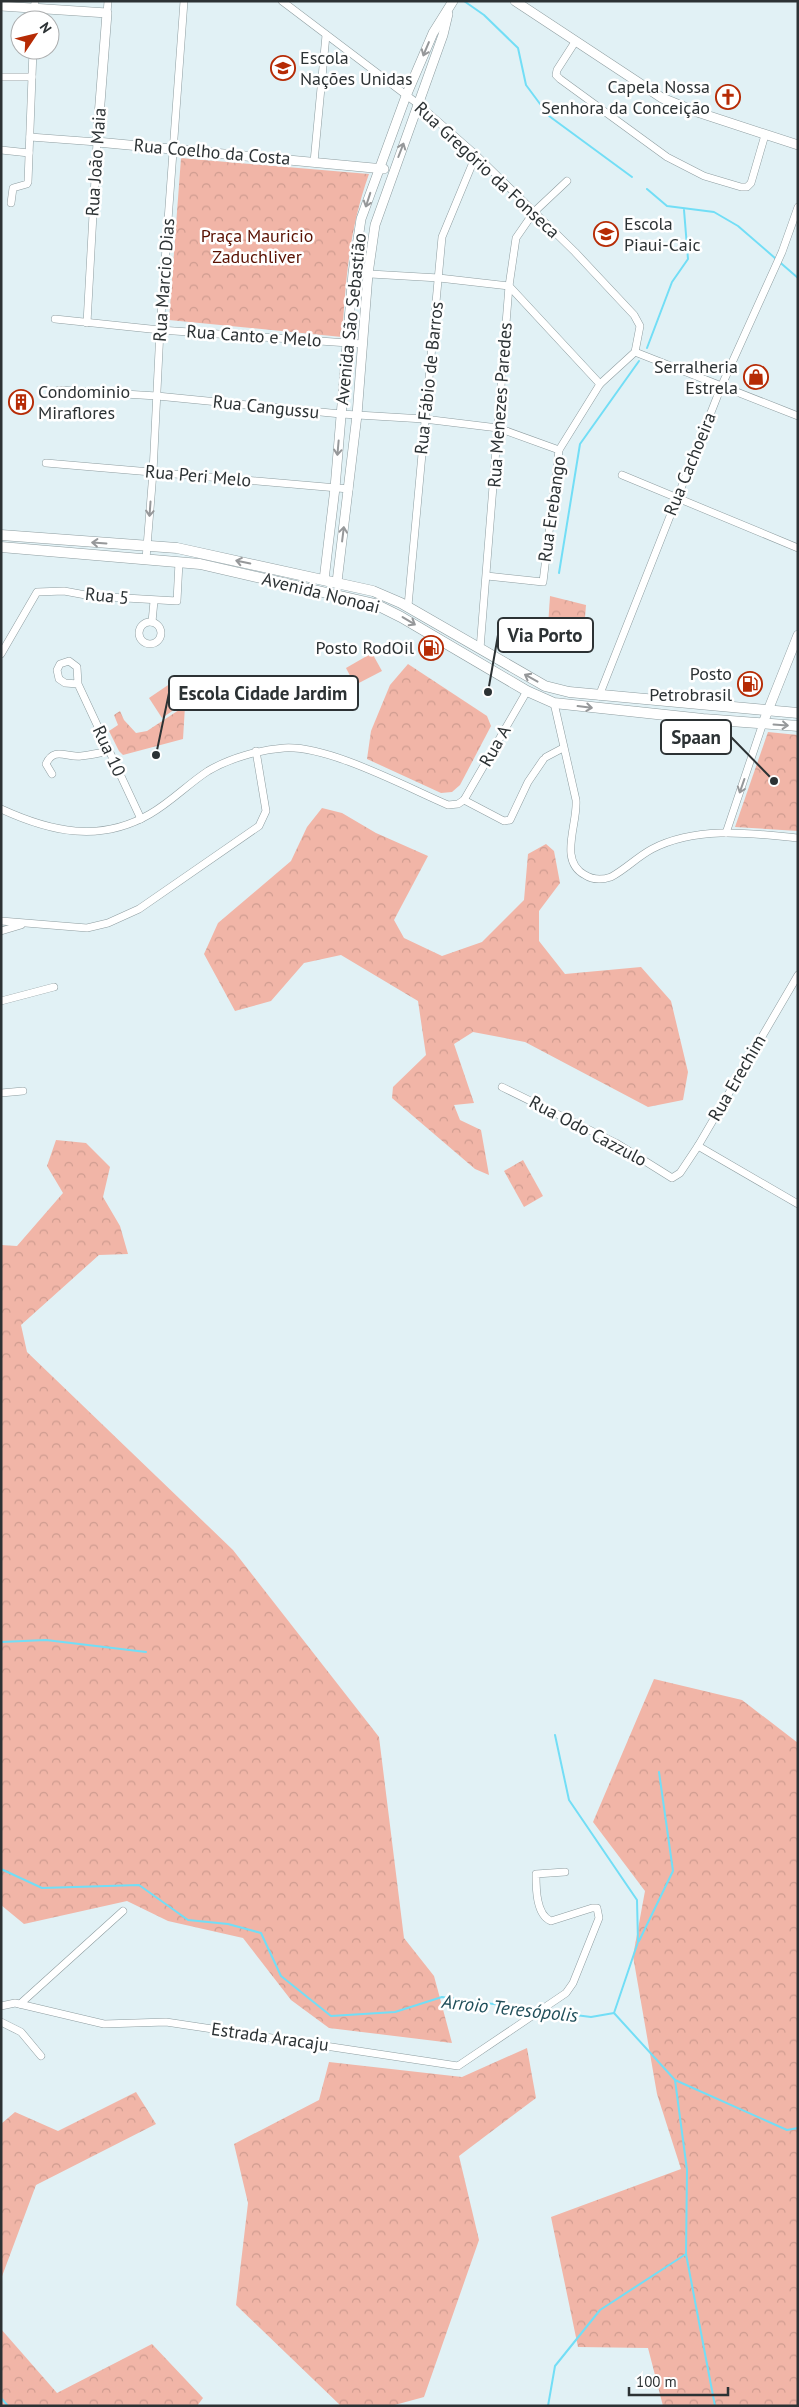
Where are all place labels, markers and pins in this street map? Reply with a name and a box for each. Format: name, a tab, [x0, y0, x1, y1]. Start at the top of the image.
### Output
place label: Escola Nações Unidas	[300, 46, 413, 90]
school or university icon: Escola Nações Unidas	[270, 55, 296, 81]
place label: Capela Nossa Senhora da Conceição	[541, 75, 710, 119]
church icon: Capela Nossa Senhora da Conceição	[715, 84, 741, 110]
place label: Escola Piaui-Caic	[624, 212, 701, 256]
school or university icon: Escola Piaui-Caic	[593, 221, 619, 247]
place label: Serralheria Estrela	[654, 355, 738, 399]
shop icon: Serralheria Estrela	[743, 364, 769, 390]
place label: Condominio Miraflores	[38, 380, 130, 424]
building icon: Condominio Miraflores	[8, 389, 34, 415]
callout: Via Porto	[498, 618, 593, 652]
fuel station icon: Posto RodOil	[418, 635, 444, 661]
place label: Posto RodOil	[315, 636, 415, 659]
place label: Posto Petrobrasil	[649, 662, 733, 706]
fuel station icon: Posto Petrobrasil	[737, 671, 763, 697]
callout: Escola Cidade Jardim	[169, 676, 358, 710]
callout: Spaan	[661, 720, 731, 754]

